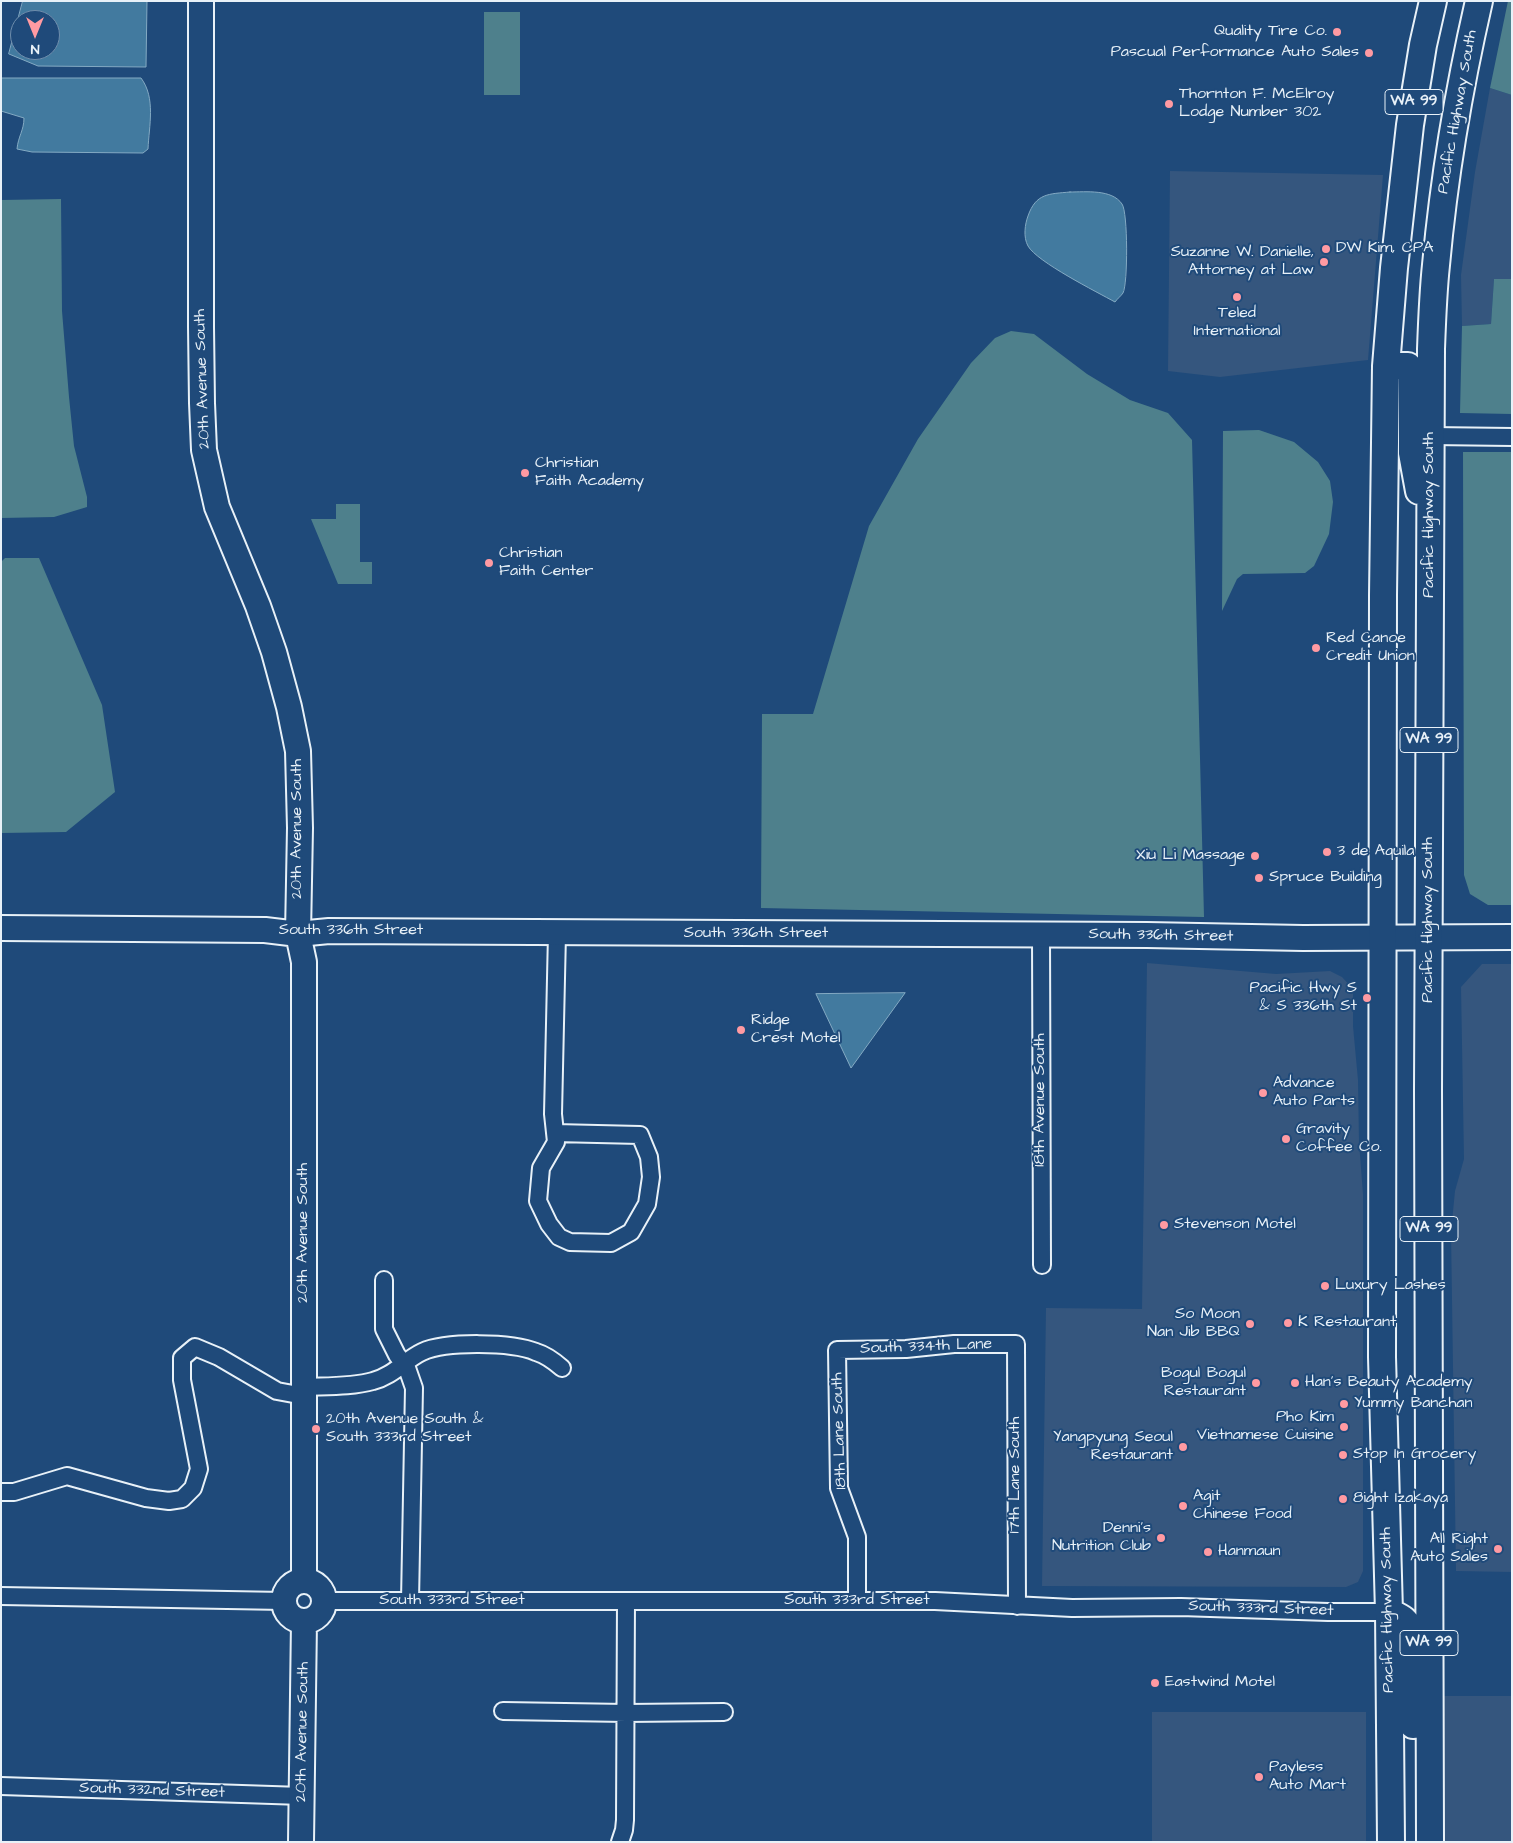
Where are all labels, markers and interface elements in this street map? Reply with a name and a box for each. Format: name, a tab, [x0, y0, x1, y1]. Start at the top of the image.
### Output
north arrow	[10, 10, 60, 60]
place label: Quality Tire Co.	[1214, 22, 1327, 42]
marker: Quality Tire Co.	[1331, 26, 1343, 38]
street label: Pacific Highway South	[1434, 29, 1482, 195]
text: N	[31, 39, 39, 59]
place label: Pascual Performance Auto Sales	[1111, 43, 1359, 63]
marker: Pascual Performance Auto Sales	[1363, 47, 1375, 59]
place label: Thornton F. McElroy Lodge Number 302	[1179, 85, 1334, 123]
road number: WA 99	[1385, 90, 1443, 114]
marker: Thornton F. McElroy Lodge Number 302	[1163, 98, 1175, 110]
place label: DW Kim, CPA	[1336, 239, 1433, 259]
place label: Suzanne W. Danielle, Attorney at Law	[1171, 243, 1314, 281]
marker: DW Kim, CPA	[1320, 243, 1332, 255]
marker: Suzanne W. Danielle, Attorney at Law	[1318, 256, 1330, 268]
marker: Teled International	[1231, 291, 1243, 303]
place label: Teled International	[1193, 304, 1281, 342]
street label: 20th Avenue South	[191, 309, 215, 449]
street label: Pacific Highway South	[1420, 432, 1440, 598]
place label: Christian Faith Academy	[535, 454, 644, 492]
marker: Christian Faith Academy	[519, 467, 531, 479]
place label: Christian Faith Center	[499, 544, 593, 582]
marker: Christian Faith Center	[483, 557, 495, 569]
place label: Red Canoe Credit Union	[1326, 629, 1415, 667]
marker: Red Canoe Credit Union	[1310, 642, 1322, 654]
road number: WA 99	[1400, 728, 1458, 752]
street label: 20th Avenue South	[288, 759, 308, 899]
street label: Pacific Highway South	[1419, 837, 1439, 1003]
place label: 3 de Aquila	[1337, 842, 1414, 862]
place label: Xiu Li Massage	[1136, 846, 1245, 866]
marker: 3 de Aquila	[1321, 846, 1333, 858]
marker: Xiu Li Massage	[1249, 850, 1261, 862]
place label: Spruce Building	[1269, 868, 1382, 888]
marker: Spruce Building	[1253, 872, 1265, 884]
street label: South 336th Street	[279, 921, 423, 941]
street label: South 336th Street	[684, 924, 828, 944]
street label: South 336th Street	[1089, 925, 1233, 947]
place label: Pacific Hwy S & S 336th St	[1250, 979, 1357, 1017]
marker: Pacific Hwy S & S 336th St	[1361, 992, 1373, 1004]
place label: Ridge Crest Motel	[751, 1011, 841, 1049]
marker: Ridge Crest Motel	[735, 1024, 747, 1036]
street label: 18th Avenue South	[1031, 1033, 1051, 1167]
place label: Advance Auto Parts	[1273, 1074, 1355, 1112]
marker: Advance Auto Parts	[1257, 1087, 1269, 1099]
place label: Gravity Coffee Co.	[1296, 1120, 1382, 1158]
marker: Gravity Coffee Co.	[1280, 1133, 1292, 1145]
street label: 20th Avenue South	[294, 1163, 314, 1303]
place label: Stevenson Motel	[1174, 1215, 1296, 1235]
road number: WA 99	[1400, 1216, 1458, 1242]
marker: Stevenson Motel	[1158, 1219, 1170, 1231]
place label: Luxury Lashes	[1335, 1276, 1446, 1296]
marker: Luxury Lashes	[1319, 1280, 1331, 1292]
place label: So Moon Nan Jib BBQ	[1147, 1305, 1240, 1343]
place label: K Restaurant	[1298, 1313, 1396, 1333]
marker: K Restaurant	[1282, 1317, 1294, 1329]
marker: So Moon Nan Jib BBQ	[1244, 1318, 1256, 1330]
street label: South 334th Lane	[860, 1335, 992, 1359]
place label: Bogul Bogul Restaurant	[1161, 1364, 1246, 1402]
street label: 18th Lane South	[828, 1372, 852, 1490]
place label: Han's Beauty Academy	[1305, 1373, 1472, 1393]
marker: Bogul Bogul Restaurant	[1250, 1377, 1262, 1389]
marker: Han's Beauty Academy	[1289, 1377, 1301, 1389]
place label: Yummy Banchan	[1354, 1394, 1472, 1414]
marker: Yummy Banchan	[1338, 1398, 1350, 1410]
place label: Pho Kim Vietnamese Cuisine	[1197, 1408, 1334, 1446]
place label: 20th Avenue South & South 333rd Street	[326, 1410, 483, 1448]
street label: 17th Lane South	[1006, 1417, 1026, 1533]
marker: Pho Kim Vietnamese Cuisine	[1338, 1421, 1350, 1433]
marker: 20th Avenue South & South 333rd Street	[310, 1423, 322, 1435]
place label: Yangpyung Seoul Restaurant	[1053, 1428, 1173, 1466]
marker: Yangpyung Seoul Restaurant	[1177, 1441, 1189, 1453]
place label: Stop In Grocery	[1353, 1445, 1476, 1465]
marker: Stop In Grocery	[1337, 1449, 1349, 1461]
place label: Agit Chinese Food	[1193, 1487, 1292, 1525]
place label: 8ight Izakaya	[1353, 1489, 1448, 1509]
marker: 8ight Izakaya	[1337, 1493, 1349, 1505]
marker: Agit Chinese Food	[1177, 1500, 1189, 1512]
place label: Denni's Nutrition Club	[1052, 1519, 1151, 1557]
street label: Pacific Highway South	[1377, 1527, 1399, 1693]
place label: All Right Auto Sales	[1410, 1530, 1488, 1568]
marker: Denni's Nutrition Club	[1155, 1532, 1167, 1544]
place label: Hanmaun	[1218, 1542, 1281, 1562]
marker: All Right Auto Sales	[1492, 1543, 1504, 1555]
marker: Hanmaun	[1202, 1546, 1214, 1558]
street label: South 333rd Street	[379, 1591, 525, 1611]
street label: South 333rd Street	[784, 1591, 930, 1611]
street label: South 333rd Street	[1188, 1597, 1334, 1621]
road number: WA 99	[1400, 1630, 1458, 1656]
street label: 20th Avenue South	[292, 1662, 314, 1802]
place label: Eastwind Motel	[1165, 1673, 1275, 1693]
marker: Eastwind Motel	[1149, 1677, 1161, 1689]
place label: Payless Auto Mart	[1269, 1758, 1346, 1796]
marker: Payless Auto Mart	[1253, 1771, 1265, 1783]
street label: South 332nd Street	[79, 1779, 225, 1803]

